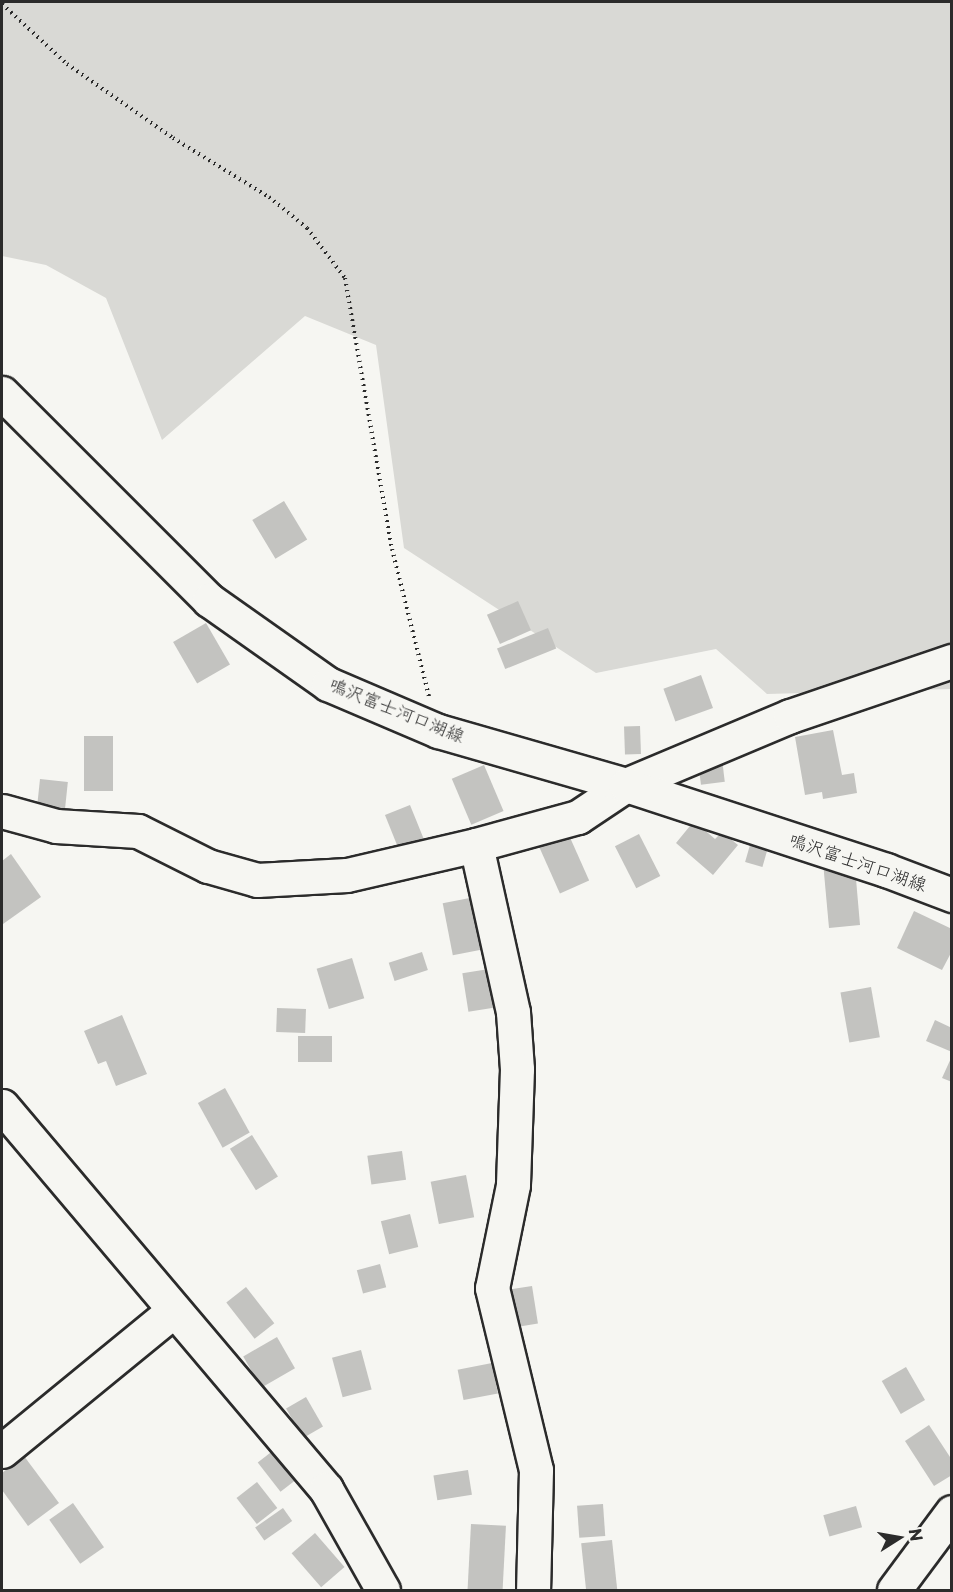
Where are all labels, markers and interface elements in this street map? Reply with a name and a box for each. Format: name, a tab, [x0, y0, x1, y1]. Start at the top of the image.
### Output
street label: 鳴沢富士河口湖線	[326, 673, 468, 747]
street label: 鳴沢富士河口湖線	[786, 828, 930, 896]
north arrow	[869, 1508, 929, 1568]
text: N	[904, 1526, 930, 1543]

